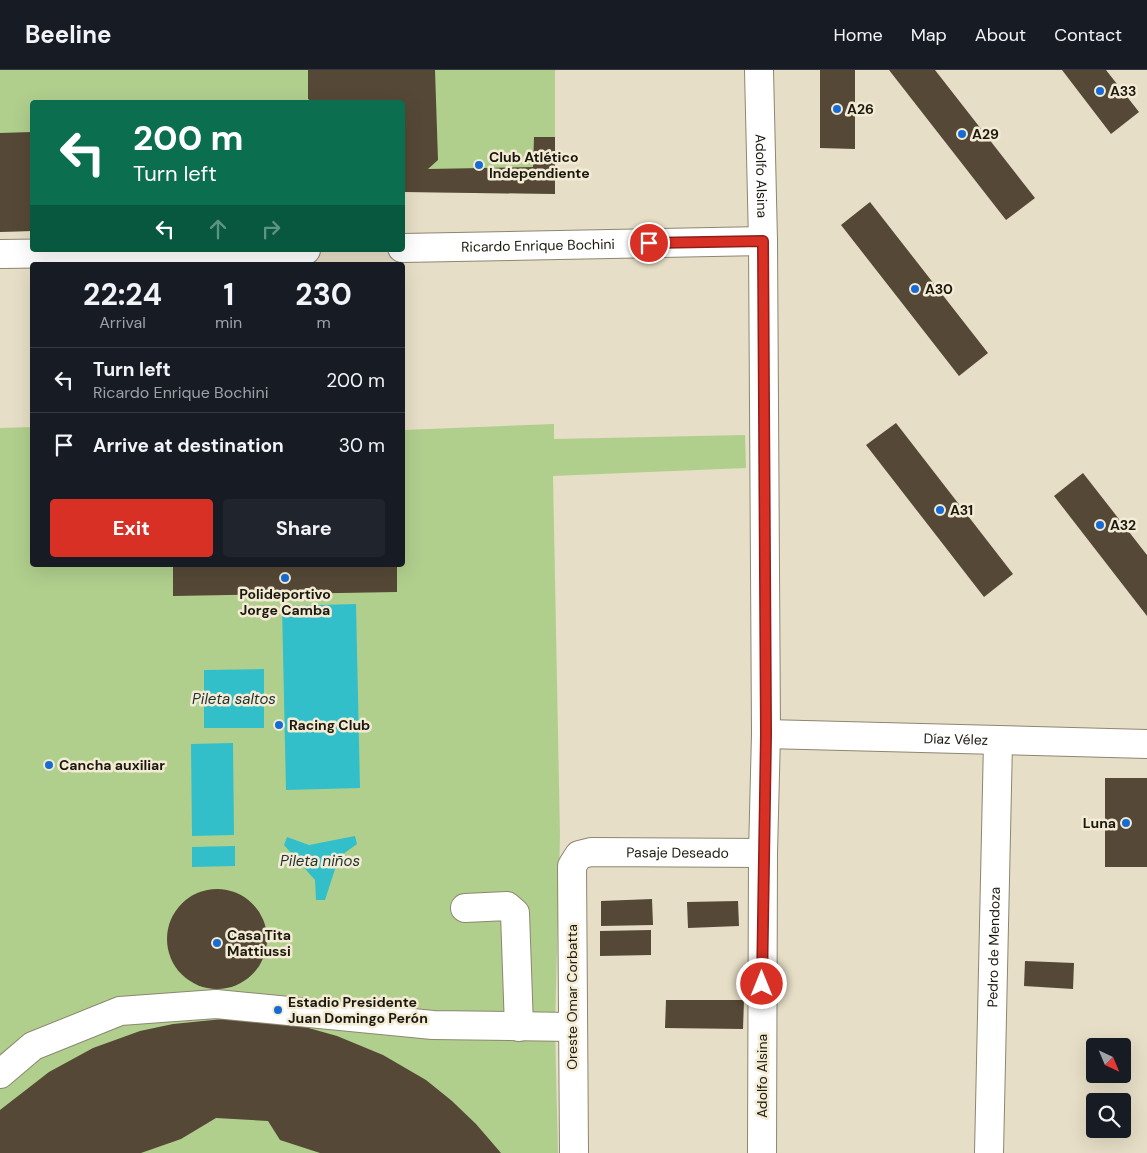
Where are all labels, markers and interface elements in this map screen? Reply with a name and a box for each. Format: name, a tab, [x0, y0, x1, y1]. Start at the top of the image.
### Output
text: Beeline	[25, 19, 111, 50]
text: Home	[833, 23, 883, 47]
text: Map	[911, 23, 947, 47]
text: About	[975, 23, 1026, 47]
text: Contact	[1054, 23, 1122, 47]
place label: A33	[1110, 82, 1137, 100]
marker: A33	[1094, 85, 1106, 97]
place label: A26	[847, 100, 874, 118]
marker: A26	[831, 103, 843, 115]
text: 200 m	[133, 115, 244, 161]
icon: left	[50, 120, 115, 185]
place label: A29	[972, 125, 999, 143]
marker: A29	[956, 128, 968, 140]
street label: Adolfo Alsina	[751, 134, 771, 218]
place label: Club Atlético Independiente	[489, 148, 590, 182]
text: Turn left	[133, 159, 217, 188]
marker: Club Atlético Independiente	[473, 159, 485, 171]
icon: left	[151, 215, 179, 243]
icon: ahead	[204, 215, 232, 243]
icon: right	[257, 215, 285, 243]
pin	[628, 222, 670, 264]
icon: arrive	[635, 229, 663, 257]
street label: Ricardo Enrique Bochini	[461, 235, 615, 256]
text: 22:24	[83, 275, 162, 314]
text: 1	[223, 275, 234, 314]
text: 230	[295, 275, 352, 314]
place label: A30	[925, 280, 953, 298]
marker: A30	[909, 283, 921, 295]
text: Arrival	[99, 312, 146, 333]
text: min	[215, 312, 242, 333]
text: m	[316, 312, 331, 333]
text: Turn left	[93, 357, 171, 382]
icon: left	[50, 366, 78, 394]
text: 200 m	[326, 368, 385, 393]
text: Ricardo Enrique Bochini	[93, 382, 268, 403]
icon: arrive	[50, 431, 78, 459]
text: Arrive at destination	[93, 433, 284, 458]
text: 30 m	[339, 433, 385, 458]
button: Exit	[50, 499, 213, 557]
button: Share	[223, 499, 385, 557]
place label: A31	[950, 501, 973, 519]
marker: A31	[934, 504, 946, 516]
place label: A32	[1110, 516, 1136, 534]
marker: A32	[1094, 519, 1106, 531]
marker: Polideportivo Jorge Camba	[279, 572, 291, 584]
place label: Polideportivo Jorge Camba	[239, 585, 331, 619]
water label: Pileta saltos	[192, 689, 276, 709]
place label: Racing Club	[289, 716, 370, 734]
marker: Racing Club	[273, 719, 285, 731]
street label: Díaz Vélez	[923, 729, 988, 749]
place label: Cancha auxiliar	[59, 756, 165, 774]
marker: Cancha auxiliar	[43, 759, 55, 771]
place label: Luna	[1083, 814, 1116, 832]
marker: Luna	[1120, 817, 1132, 829]
street label: Pasaje Deseado	[626, 843, 729, 862]
water label: Pileta niños	[280, 851, 360, 871]
street label: Pedro de Mendoza	[983, 886, 1004, 1008]
street label: Oreste Omar Corbatta	[563, 924, 581, 1070]
place label: Casa Tita Mattiussi	[227, 926, 291, 960]
marker: Casa Tita Mattiussi	[211, 937, 223, 949]
position arrow	[735, 957, 787, 1009]
place label: Estadio Presidente Juan Domingo Perón	[288, 993, 428, 1027]
marker: Estadio Presidente Juan Domingo Perón	[272, 1004, 284, 1016]
street label: Adolfo Alsina	[753, 1034, 771, 1118]
north arrow	[1086, 1038, 1131, 1082]
map controls	[1086, 1038, 1131, 1138]
button: search	[1086, 1093, 1131, 1138]

